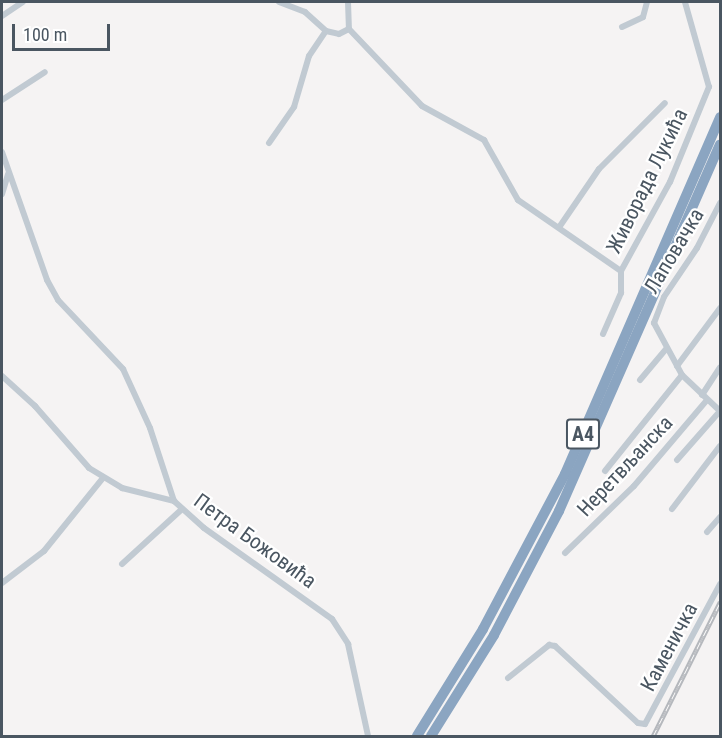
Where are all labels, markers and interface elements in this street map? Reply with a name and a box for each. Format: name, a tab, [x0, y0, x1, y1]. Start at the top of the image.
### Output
scale bar	[15, 12, 112, 50]
text: 100 m	[23, 24, 67, 45]
street label: Живорада Лукића	[601, 104, 693, 258]
street label: Лаповачка	[639, 204, 709, 298]
street label: Неретвљанска	[572, 410, 678, 522]
road number: A4	[565, 417, 601, 451]
street label: Петра Божовића	[189, 488, 321, 594]
street label: Каменичка	[635, 598, 703, 696]

